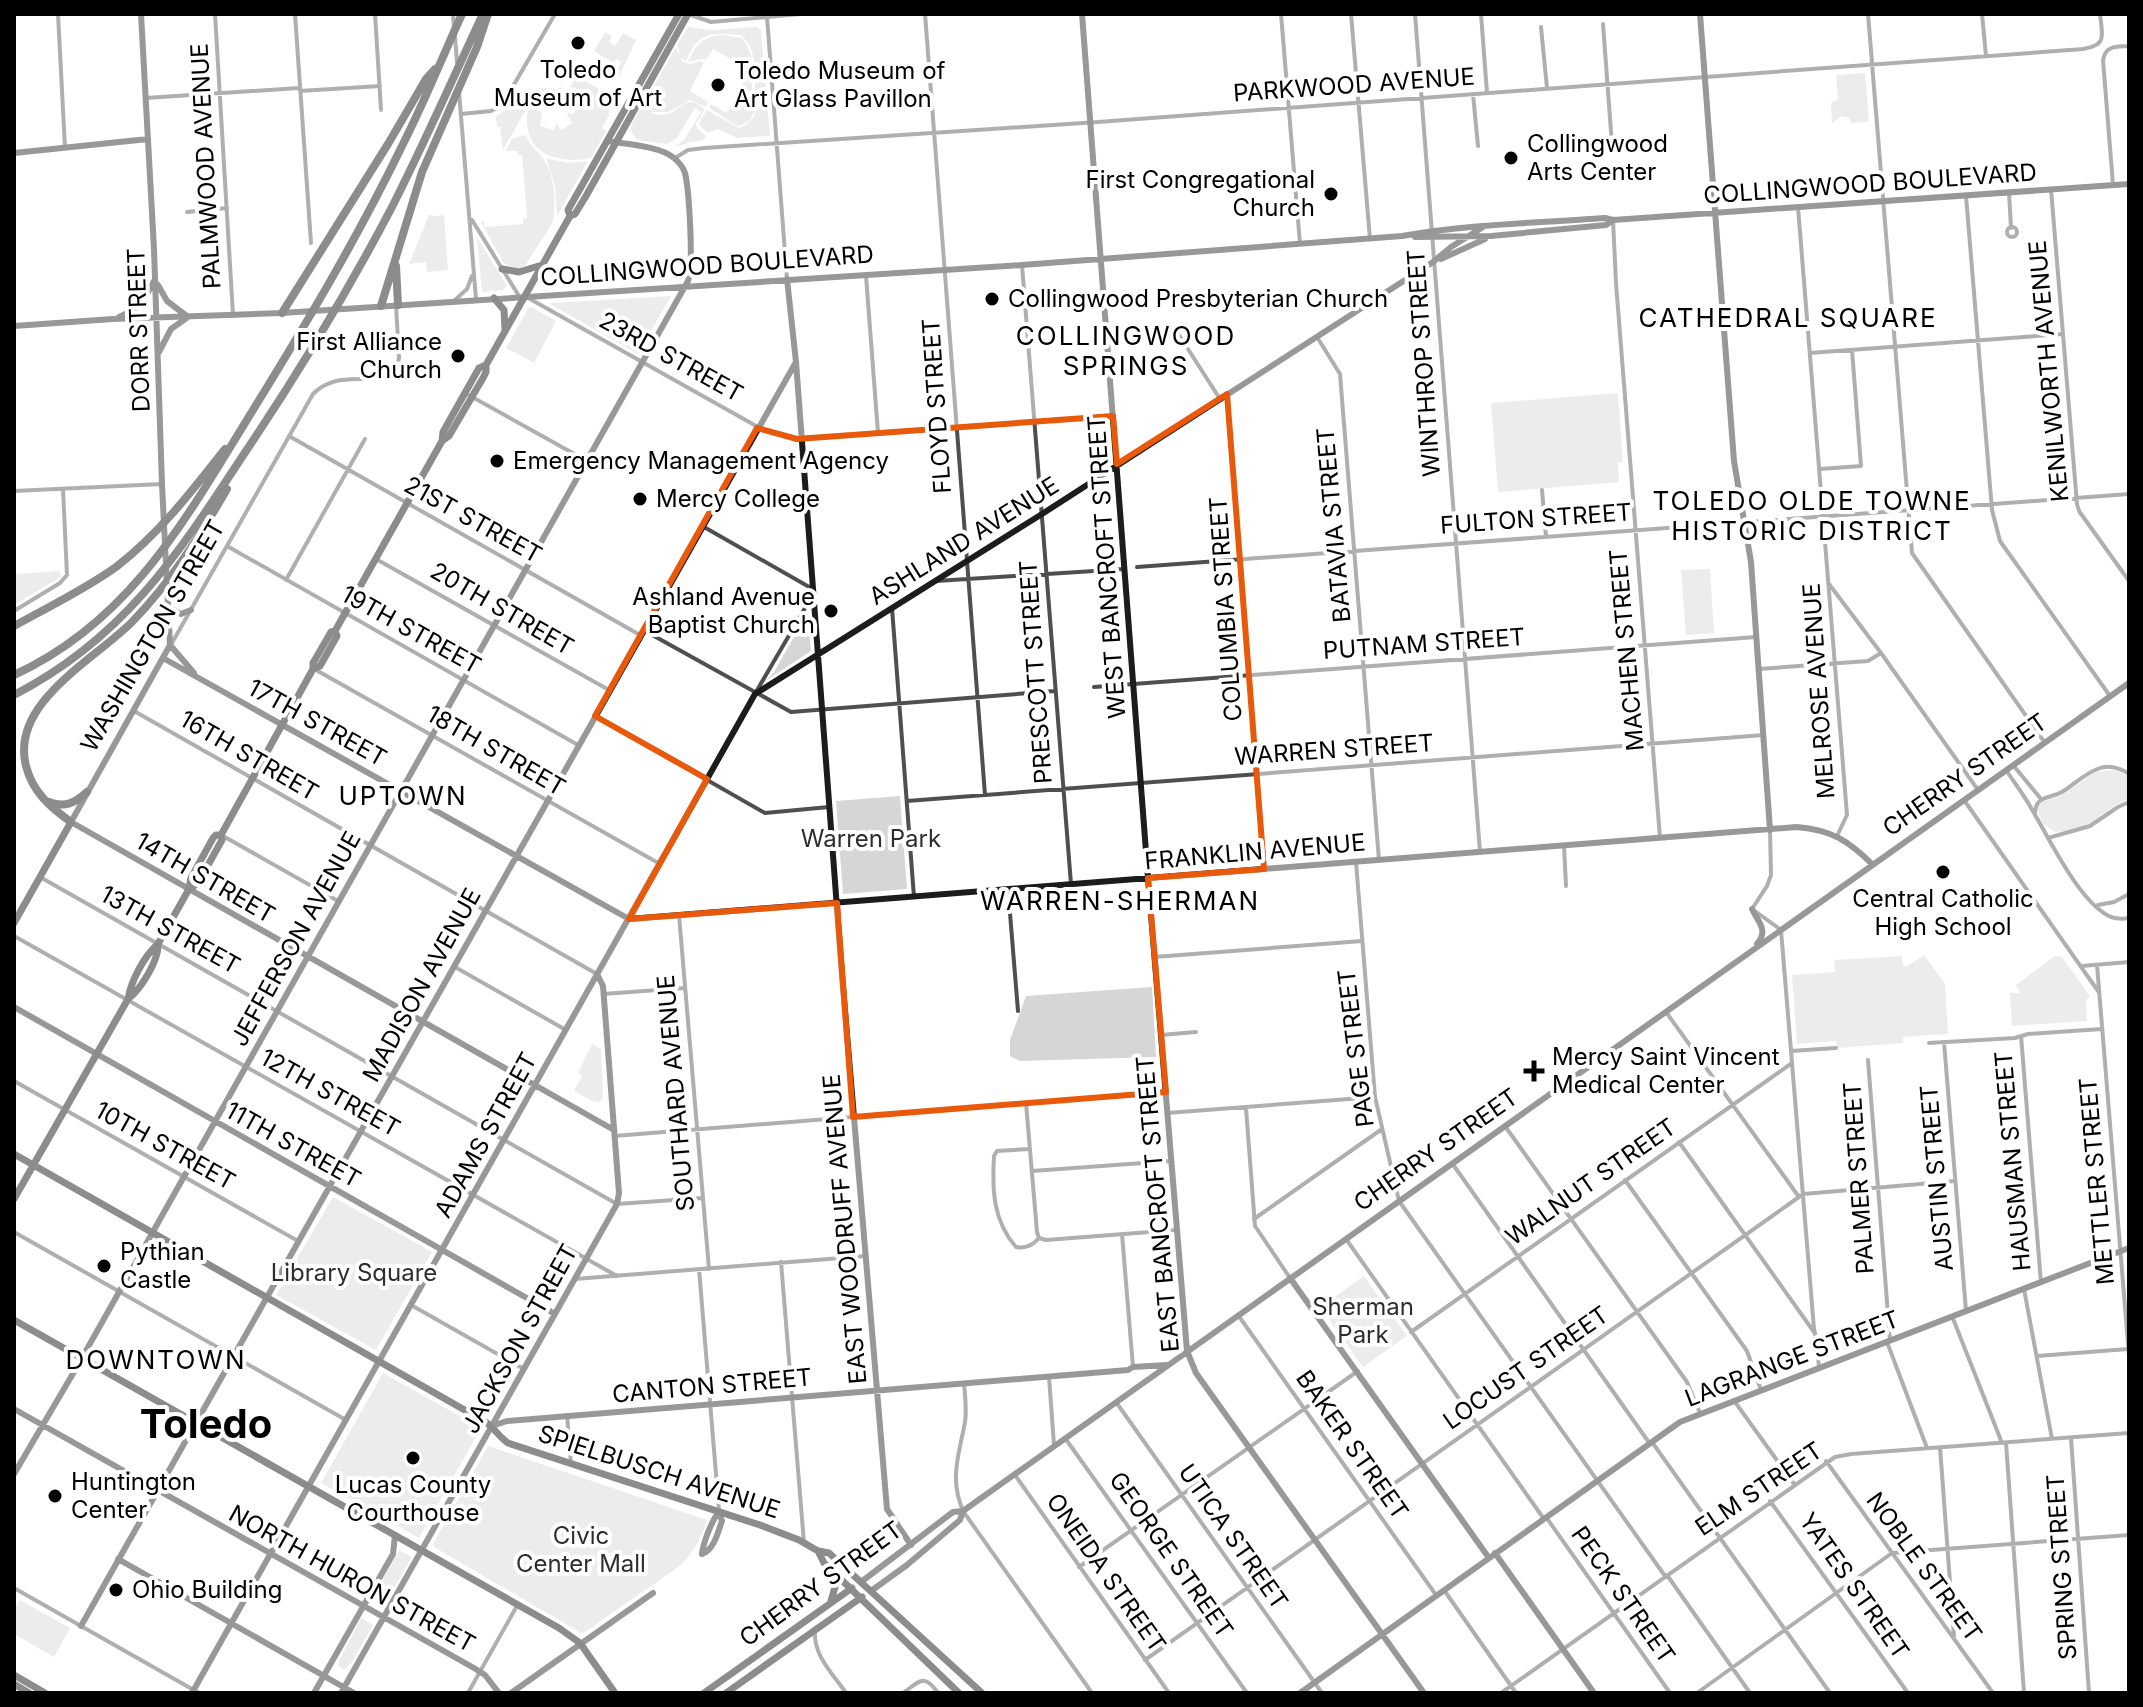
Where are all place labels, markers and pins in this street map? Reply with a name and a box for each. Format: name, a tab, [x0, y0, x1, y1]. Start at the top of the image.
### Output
marker: Toledo Museum of Art	[569, 34, 587, 52]
place label: Toledo Museum of Art	[494, 55, 662, 112]
place label: Toledo Museum of Art Glass Pavillon	[734, 56, 946, 113]
marker: Toledo Museum of Art Glass Pavillon	[709, 76, 727, 94]
place label: Collingwood Arts Center	[1527, 129, 1668, 186]
marker: Collingwood Arts Center	[1502, 149, 1520, 167]
place label: First Congregational Church	[1086, 165, 1315, 222]
marker: First Congregational Church	[1322, 185, 1340, 203]
place label: Collingwood Presbyterian Church	[1008, 284, 1388, 313]
marker: Collingwood Presbyterian Church	[983, 290, 1001, 308]
place label: First Alliance Church	[296, 327, 442, 384]
marker: First Alliance Church	[449, 347, 467, 365]
place label: Emergency Management Agency	[513, 446, 889, 475]
marker: Emergency Management Agency	[488, 452, 506, 470]
place label: Mercy College	[656, 484, 820, 513]
marker: Mercy College	[631, 490, 649, 508]
place label: Ashland Avenue Baptist Church	[632, 582, 815, 639]
marker: Ashland Avenue Baptist Church	[822, 602, 840, 620]
marker: Central Catholic High School	[1934, 863, 1952, 881]
place label: Central Catholic High School	[1852, 884, 2034, 941]
place label: Mercy Saint Vincent Medical Center	[1552, 1042, 1780, 1099]
marker: Mercy Saint Vincent Medical Center	[1523, 1060, 1545, 1082]
place label: Pythian Castle	[120, 1237, 205, 1294]
marker: Pythian Castle	[95, 1257, 113, 1275]
marker: Lucas County Courthouse	[404, 1449, 422, 1467]
place label: Huntington Center	[71, 1467, 196, 1524]
place label: Lucas County Courthouse	[335, 1470, 491, 1527]
marker: Huntington Center	[46, 1487, 64, 1505]
place label: Ohio Building	[132, 1575, 282, 1604]
marker: Ohio Building	[107, 1581, 125, 1599]

